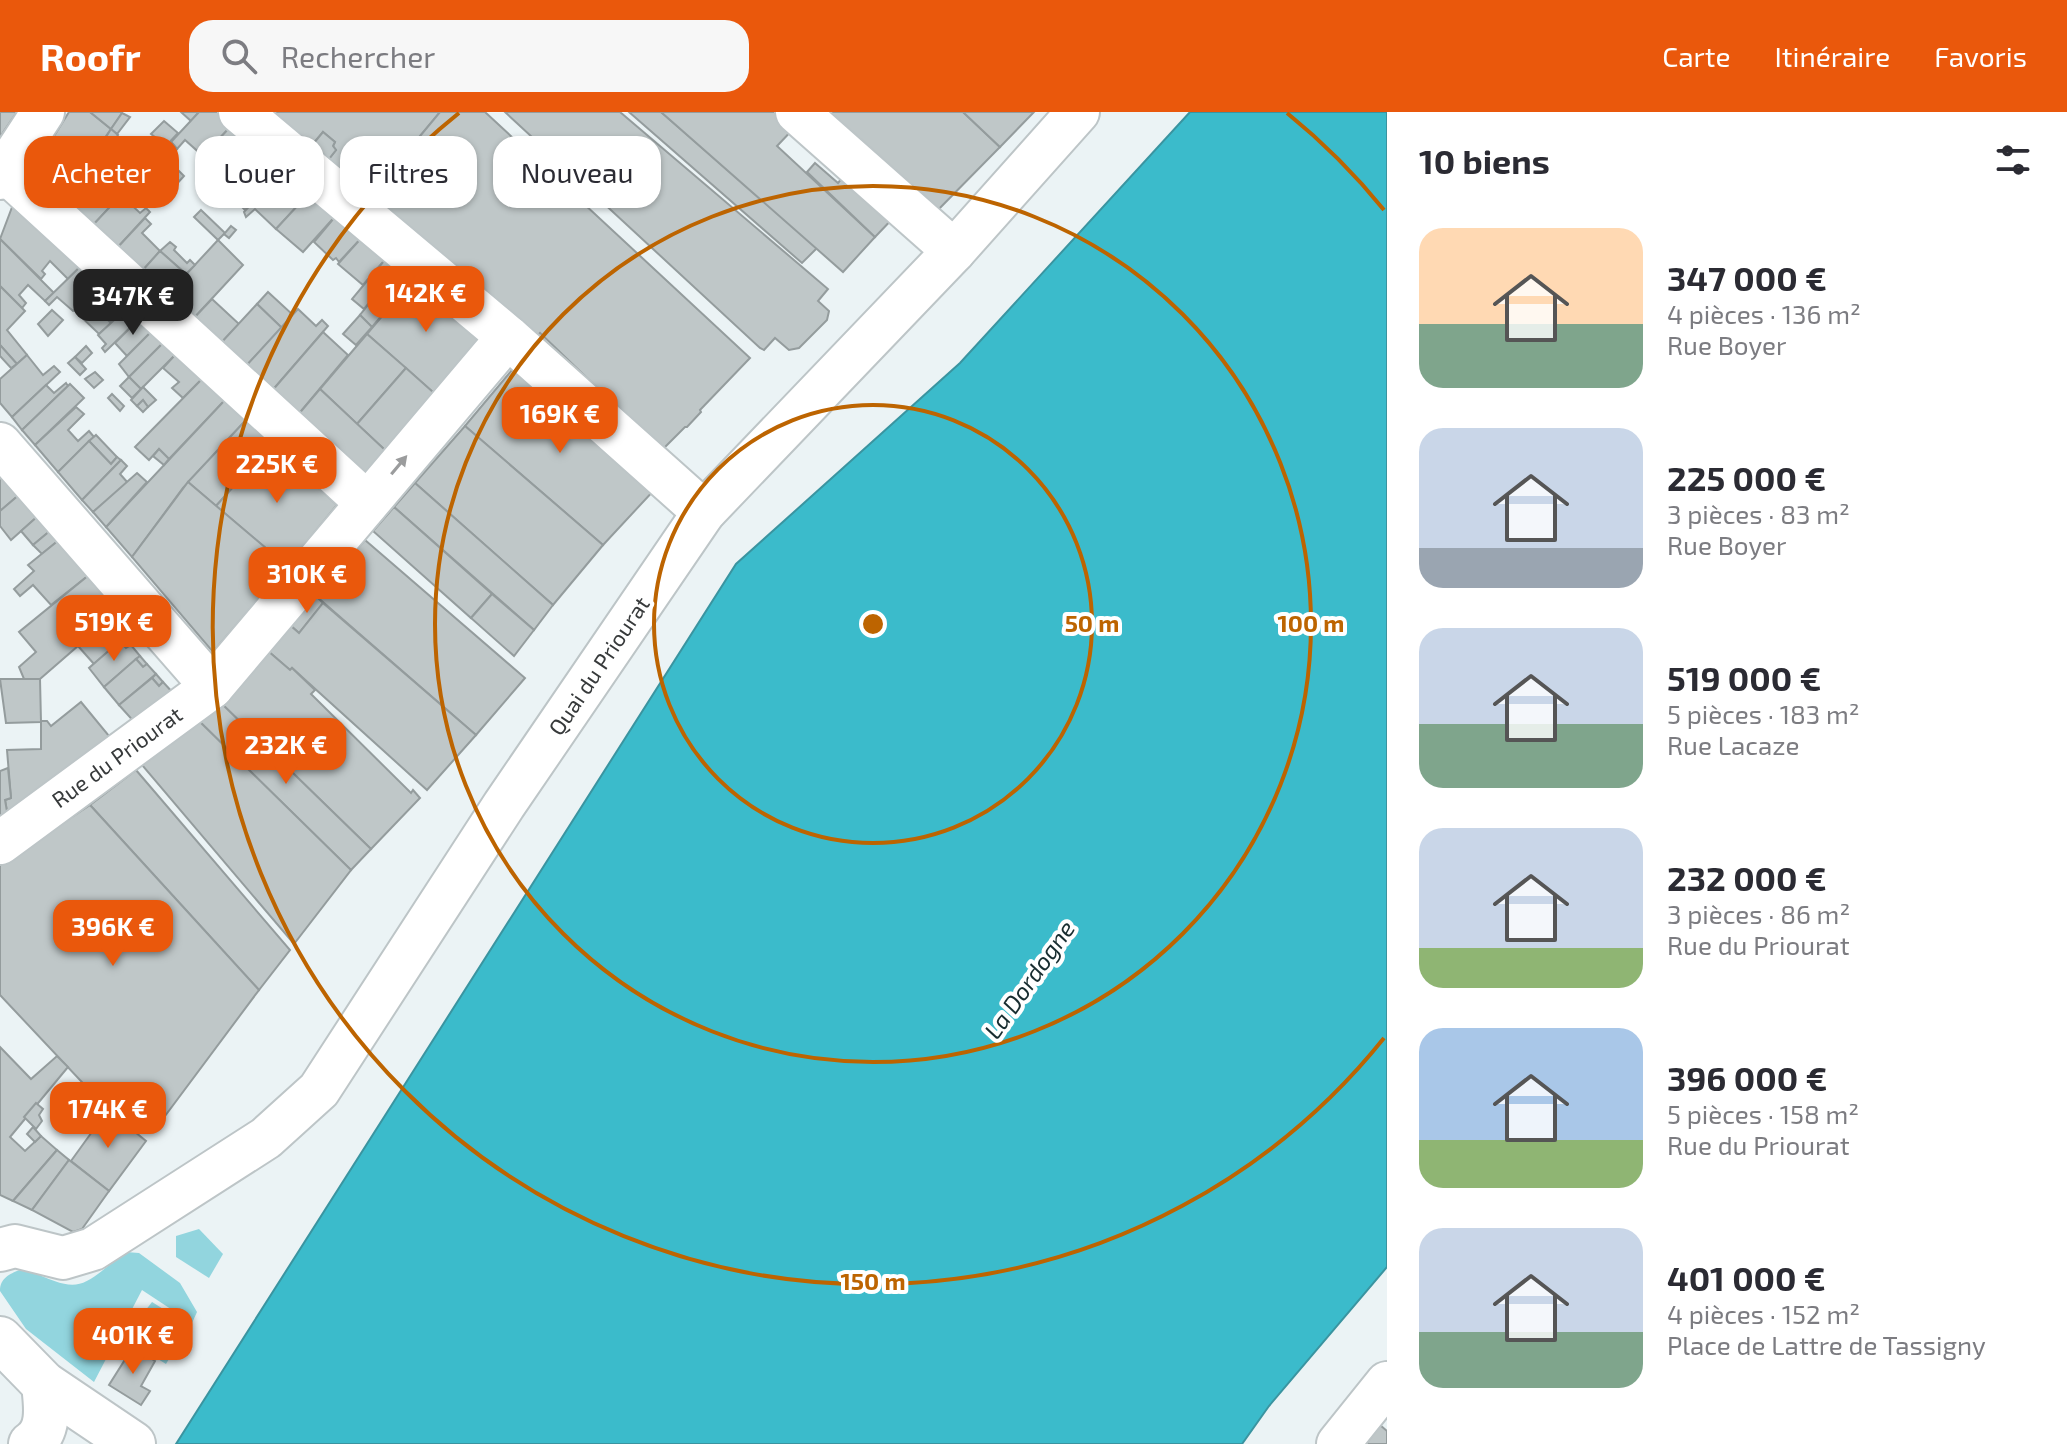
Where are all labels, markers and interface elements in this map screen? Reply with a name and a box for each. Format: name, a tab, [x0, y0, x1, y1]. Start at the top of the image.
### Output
search box	[189, 20, 749, 92]
text: Roofr	[40, 33, 141, 79]
icon: search	[217, 34, 261, 78]
text: Rechercher	[281, 38, 435, 74]
text: Carte	[1662, 39, 1731, 73]
text: Itinéraire	[1775, 39, 1890, 73]
text: Favoris	[1934, 39, 2027, 73]
chip: Acheter	[24, 136, 179, 208]
chip: Louer	[195, 136, 324, 208]
chip: Filtres	[340, 136, 477, 208]
chip: Nouveau	[493, 136, 661, 208]
icon: filters	[1991, 138, 2035, 182]
text: 10 biens	[1419, 140, 1550, 181]
text: 347 000 €	[1667, 257, 1827, 298]
icon: home	[1483, 260, 1579, 356]
pin: 142K €	[361, 266, 491, 334]
pin: 347K €	[68, 269, 198, 337]
text: 142K €	[385, 276, 467, 307]
text: 347K €	[91, 279, 175, 310]
text: 4 pièces · 136 m²	[1667, 298, 1861, 329]
text: Rue Boyer	[1667, 329, 1786, 360]
pin: 169K €	[495, 387, 625, 455]
text: 169K €	[520, 397, 600, 428]
pin: 225K €	[212, 437, 342, 505]
text: 225K €	[235, 447, 319, 478]
one-way arrow	[390, 455, 408, 474]
text: 225 000 €	[1667, 457, 1826, 498]
icon: home	[1483, 460, 1579, 556]
text: 3 pièces · 83 m²	[1667, 498, 1850, 529]
text: Rue Boyer	[1667, 529, 1786, 560]
pin: 310K €	[242, 547, 372, 615]
text: 310K €	[267, 557, 347, 588]
street label: Quai du Priourat	[542, 591, 655, 740]
pin: 519K €	[49, 595, 179, 663]
text: 519K €	[74, 605, 154, 636]
text: 50 m	[1065, 608, 1119, 637]
text: 100 m	[1278, 608, 1344, 637]
centre of rings	[859, 610, 887, 638]
text: 519 000 €	[1667, 657, 1821, 698]
icon: home	[1483, 660, 1579, 756]
text: 5 pièces · 183 m²	[1667, 698, 1860, 729]
street label: Rue du Priourat	[46, 700, 187, 812]
pin: 232K €	[221, 718, 351, 786]
text: 232K €	[244, 728, 328, 759]
text: Rue Lacaze	[1667, 729, 1799, 760]
text: 232 000 €	[1667, 857, 1827, 898]
icon: home	[1483, 860, 1579, 956]
text: 3 pièces · 86 m²	[1667, 898, 1850, 929]
pin: 396K €	[48, 900, 178, 968]
text: 396K €	[71, 910, 155, 941]
water label: La Dordogne	[977, 914, 1080, 1044]
text: Rue du Priourat	[1667, 929, 1850, 960]
text: 396 000 €	[1667, 1057, 1827, 1098]
icon: home	[1483, 1060, 1579, 1156]
pin: 174K €	[43, 1082, 173, 1150]
text: 174K €	[68, 1092, 148, 1123]
text: 5 pièces · 158 m²	[1667, 1098, 1859, 1129]
text: Rue du Priourat	[1667, 1129, 1850, 1160]
text: 401 000 €	[1667, 1257, 1826, 1298]
icon: home	[1483, 1260, 1579, 1356]
text: 150 m	[840, 1266, 906, 1295]
text: 4 pièces · 152 m²	[1667, 1298, 1860, 1329]
pin: 401K €	[68, 1308, 198, 1376]
text: 401K €	[92, 1318, 174, 1349]
text: Place de Lattre de Tassigny	[1667, 1329, 1986, 1360]

